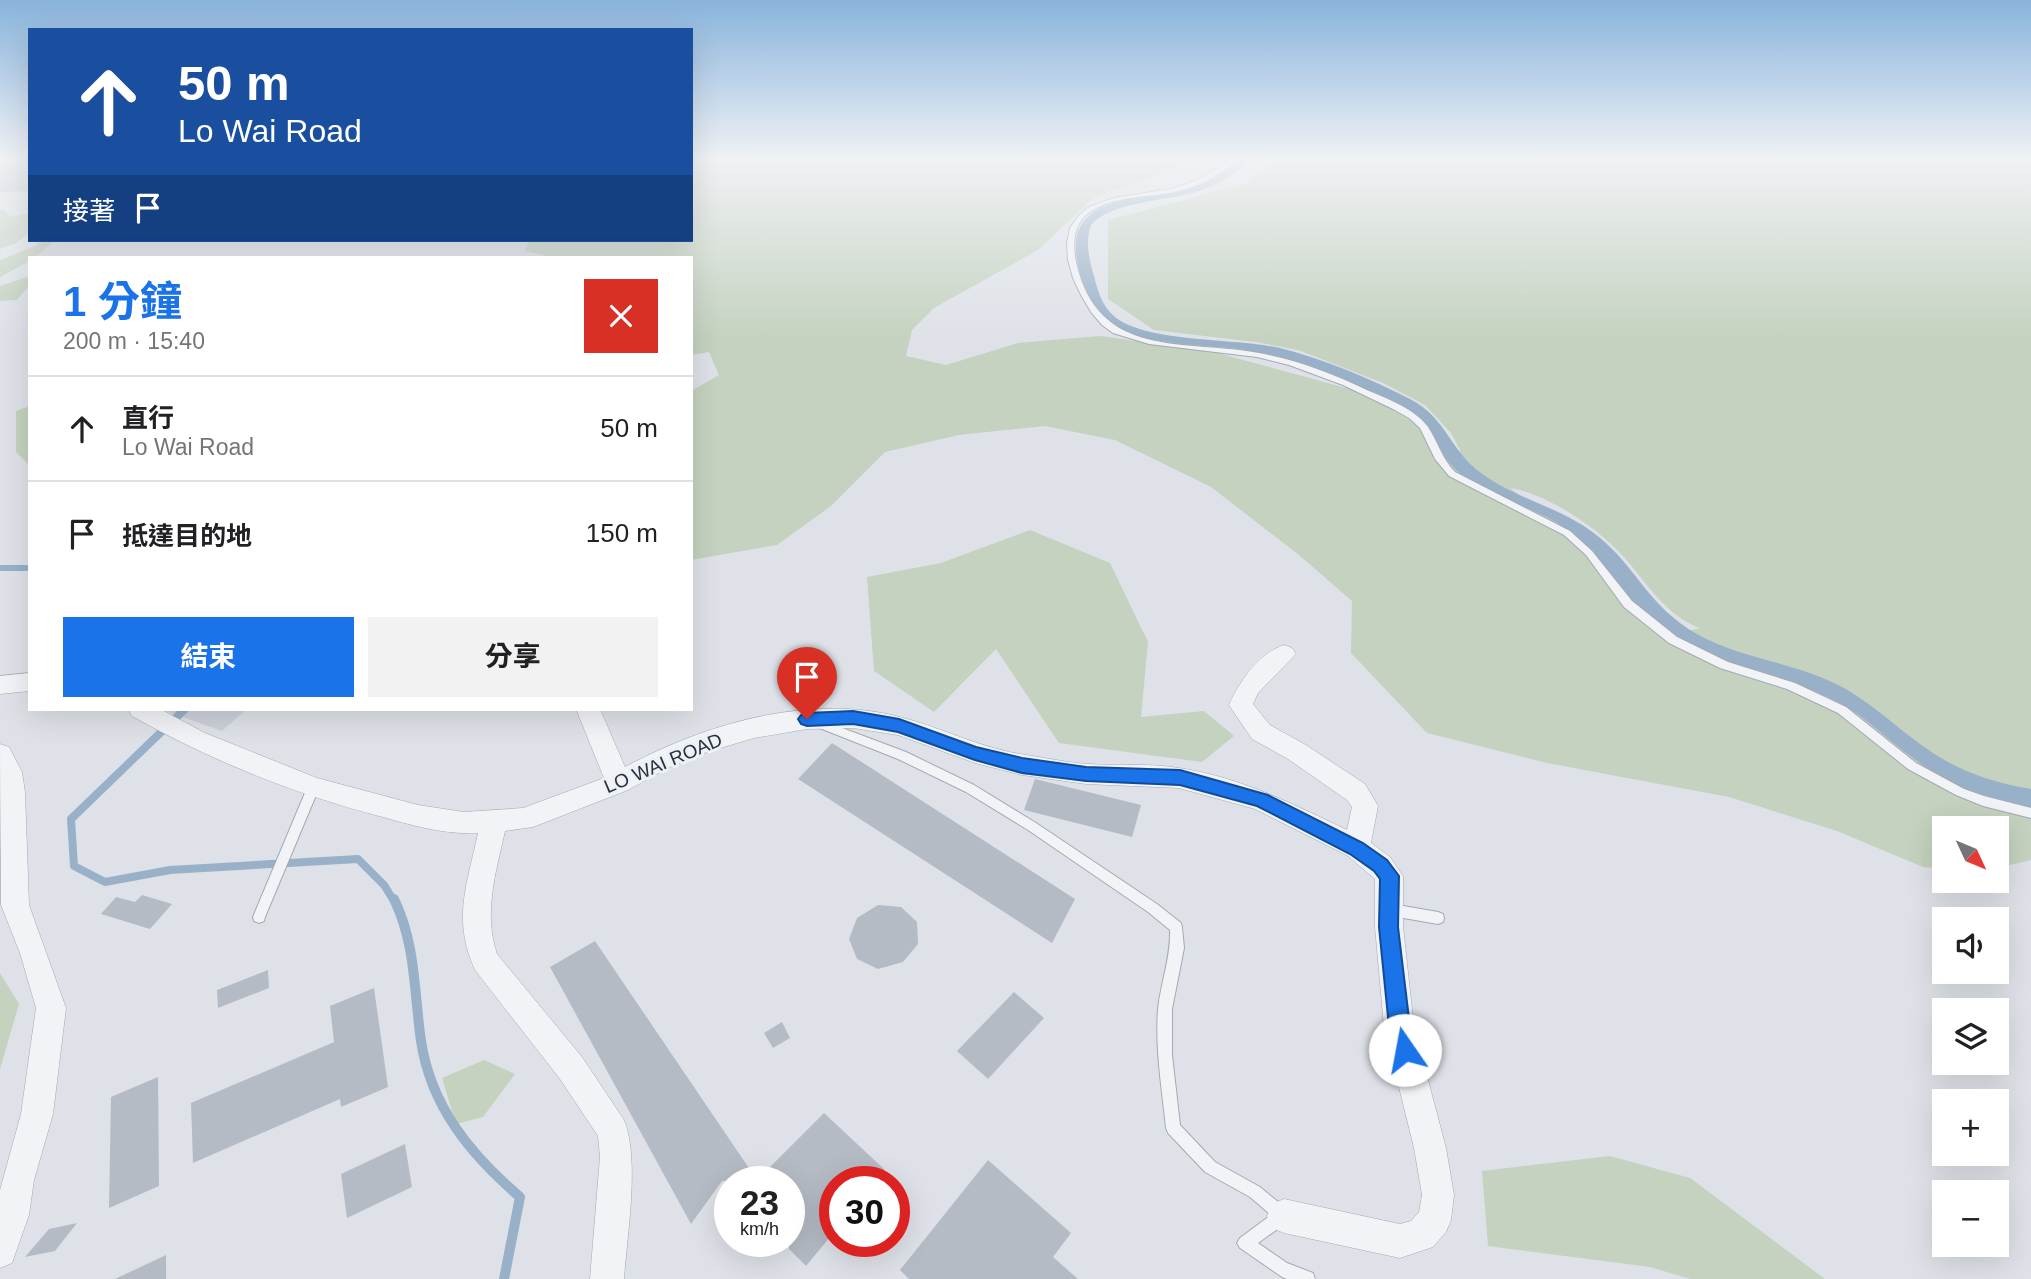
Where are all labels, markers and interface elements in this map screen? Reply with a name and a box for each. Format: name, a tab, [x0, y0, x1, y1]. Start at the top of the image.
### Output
icon: ahead	[63, 56, 154, 147]
text: 50 m	[178, 56, 290, 110]
text: Lo Wai Road	[178, 113, 362, 149]
icon: arrive	[129, 189, 167, 227]
text: 接著	[63, 196, 115, 226]
text: 1 分鐘	[63, 278, 182, 325]
button: close	[584, 279, 658, 353]
text: 200 m · 15:40	[63, 328, 205, 354]
text: 直行	[122, 403, 174, 433]
icon: ahead	[63, 410, 101, 448]
text: 50 m	[600, 413, 658, 443]
text: Lo Wai Road	[122, 434, 254, 460]
icon: arrive	[63, 515, 101, 553]
text: 150 m	[586, 518, 658, 548]
text: 抵達目的地	[122, 521, 252, 551]
button: 結束	[63, 617, 354, 697]
button: 分享	[368, 617, 658, 697]
pin	[777, 647, 837, 719]
icon: arrive	[788, 658, 826, 696]
street label: LO WAI ROAD	[601, 729, 725, 797]
north arrow	[1932, 816, 2009, 892]
map controls	[1932, 816, 2009, 1257]
button: sound	[1932, 907, 2009, 984]
button: layers	[1932, 998, 2009, 1075]
position arrow	[1368, 1013, 1442, 1087]
button: +	[1932, 1089, 2009, 1166]
speed limit sign: 30	[819, 1166, 910, 1257]
button: −	[1932, 1180, 2009, 1257]
text: 23	[740, 1183, 779, 1222]
text: km/h	[740, 1219, 779, 1239]

